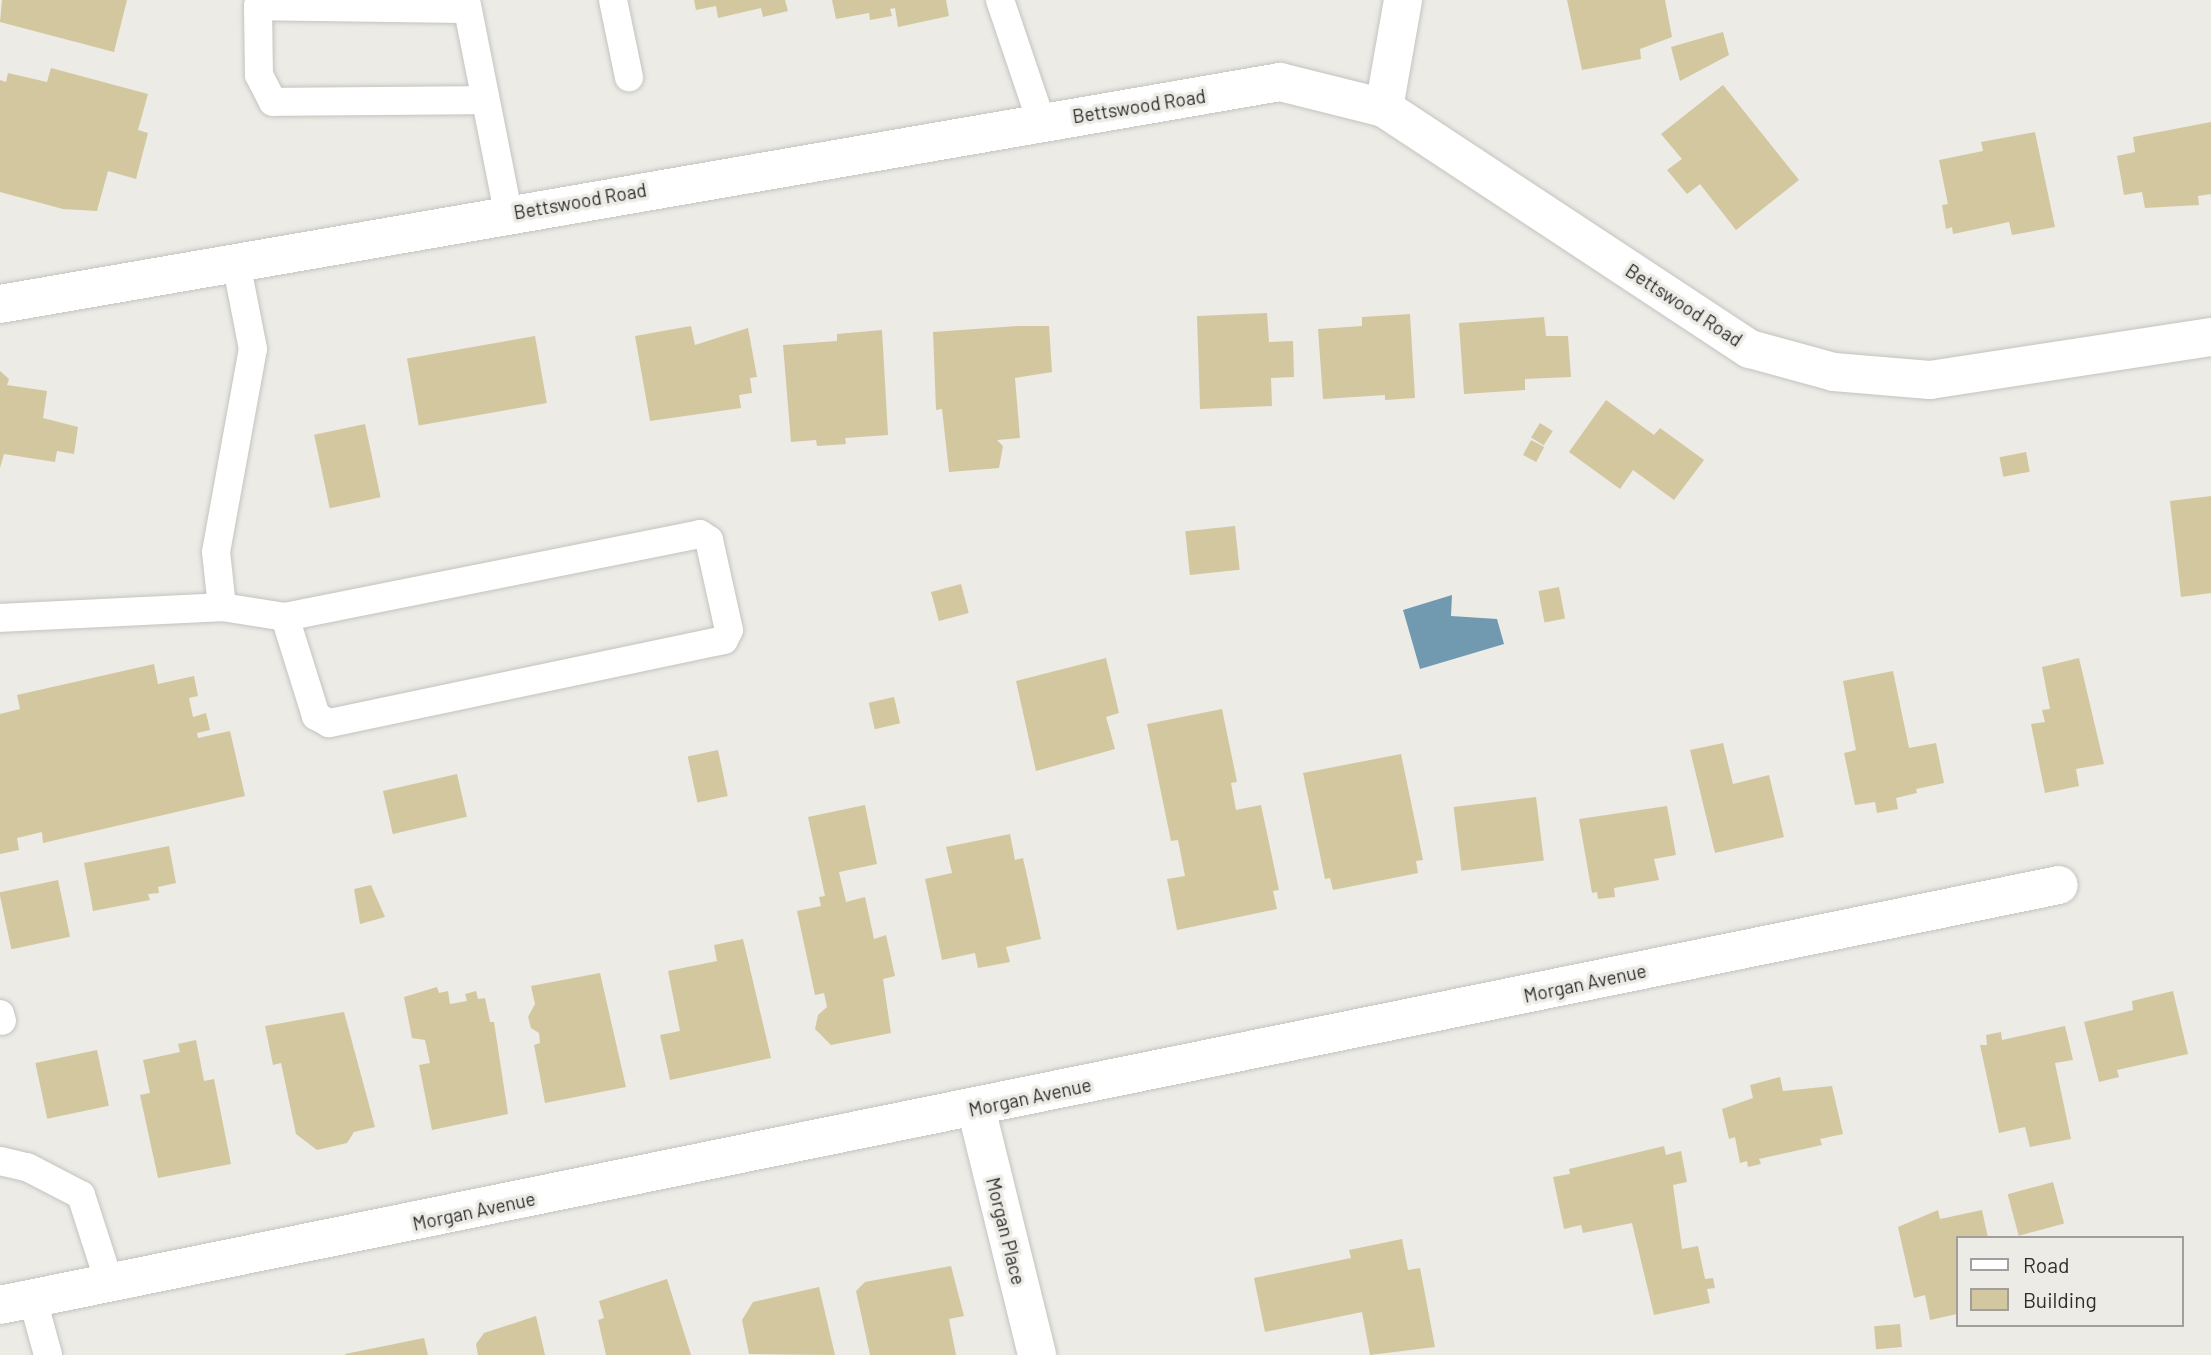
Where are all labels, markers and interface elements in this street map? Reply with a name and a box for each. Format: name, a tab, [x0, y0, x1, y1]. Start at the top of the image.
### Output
street label: Bettswood Road	[1071, 84, 1207, 128]
street label: Bettswood Road	[512, 178, 648, 224]
street label: Bettswood Road	[1621, 259, 1747, 351]
street label: Morgan Avenue	[1522, 959, 1648, 1007]
street label: Morgan Avenue	[967, 1073, 1093, 1121]
street label: Morgan Place	[982, 1175, 1030, 1287]
street label: Morgan Avenue	[411, 1187, 537, 1235]
legend	[1955, 1236, 2183, 1327]
text: Road	[2023, 1252, 2069, 1277]
text: Building	[2023, 1287, 2097, 1312]

